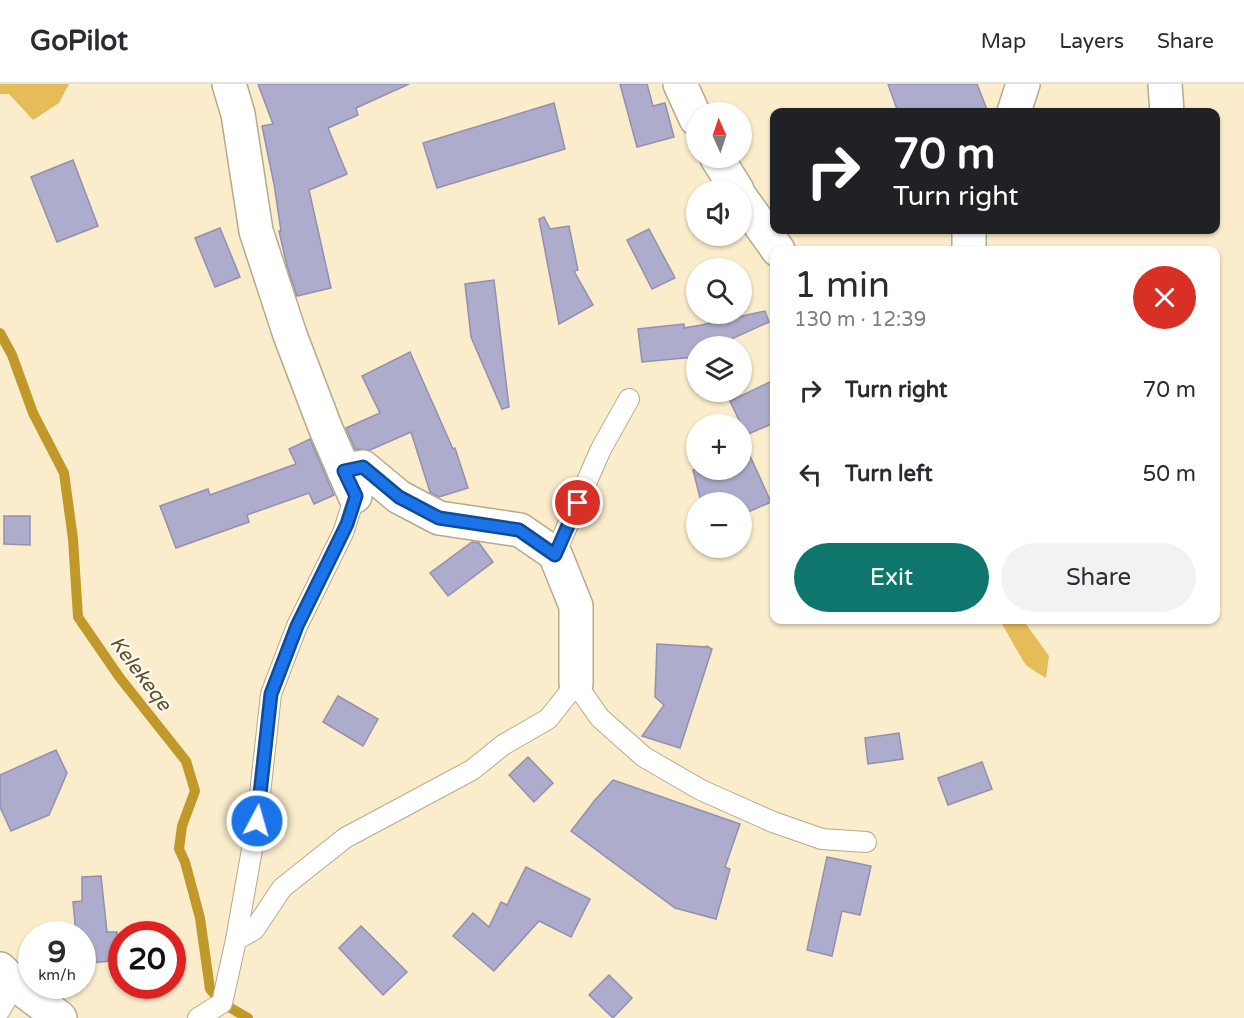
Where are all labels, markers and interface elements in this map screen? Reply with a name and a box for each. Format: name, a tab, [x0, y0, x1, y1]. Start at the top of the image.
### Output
text: GoPilot	[30, 24, 128, 58]
text: Map	[981, 29, 1026, 54]
text: Layers	[1059, 29, 1124, 54]
text: Share	[1157, 29, 1214, 54]
north arrow	[686, 102, 752, 168]
map controls	[686, 102, 752, 558]
text: 70 m	[893, 129, 995, 180]
icon: right	[794, 132, 872, 210]
button: sound	[686, 180, 752, 246]
text: Turn right	[893, 180, 1019, 213]
button: search	[686, 258, 752, 324]
text: 1 min	[794, 264, 890, 307]
button: close	[1133, 266, 1196, 329]
text: 130 m · 12:39	[794, 308, 926, 332]
button: layers	[686, 336, 752, 402]
icon: right	[794, 374, 827, 407]
text: Turn right	[845, 377, 947, 403]
text: 70 m	[1142, 377, 1196, 403]
button: +	[686, 414, 752, 480]
icon: left	[794, 458, 827, 491]
text: Turn left	[845, 461, 933, 487]
text: 50 m	[1142, 461, 1196, 487]
pin	[552, 477, 603, 528]
icon: arrive	[561, 486, 594, 519]
button: −	[686, 492, 752, 558]
button: Exit	[794, 543, 989, 612]
button: Share	[1001, 543, 1196, 612]
water label: Kelekeqe	[104, 632, 177, 717]
position arrow	[225, 789, 289, 853]
speed limit sign: 20	[108, 921, 186, 999]
text: 9	[48, 934, 66, 971]
text: km/h	[38, 966, 76, 984]

